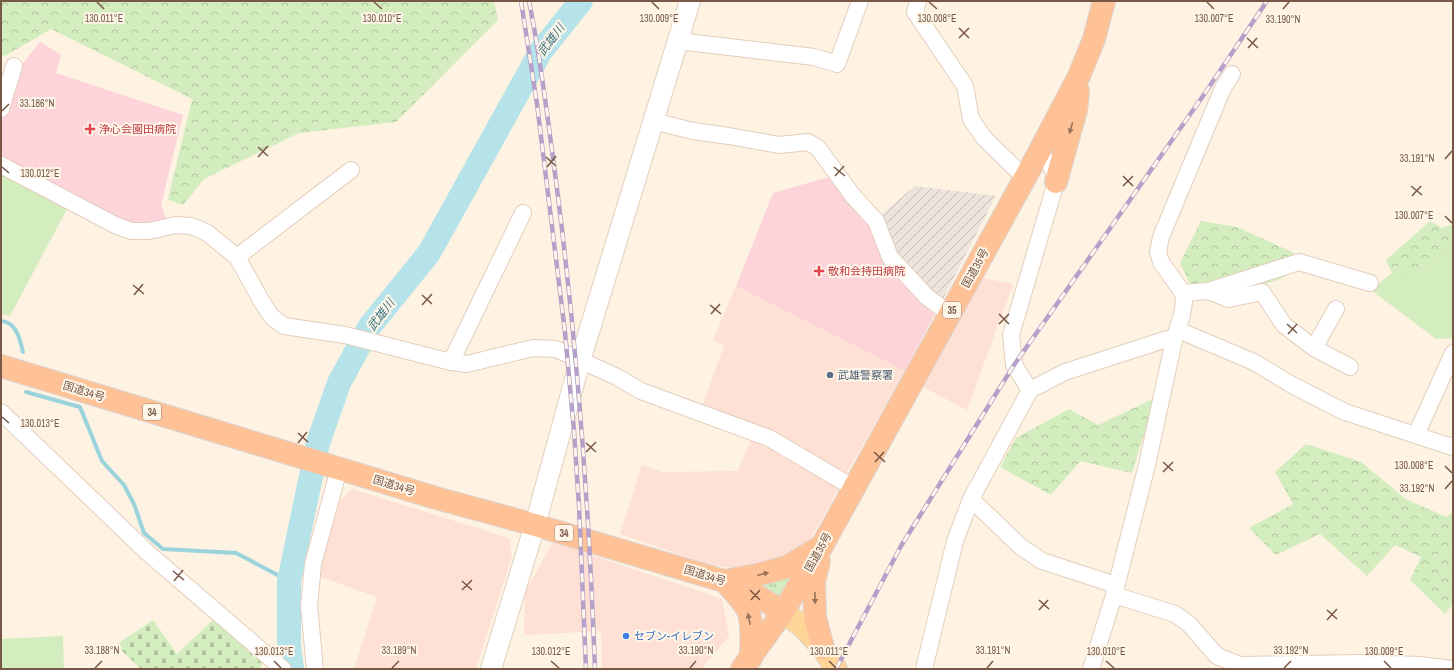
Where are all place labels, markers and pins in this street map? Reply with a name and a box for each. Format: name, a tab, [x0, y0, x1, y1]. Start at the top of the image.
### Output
place label: 浄心会園田病院	[99, 122, 176, 136]
marker: 浄心会園田病院	[84, 123, 96, 135]
place label: 敬和会持田病院	[828, 264, 905, 278]
marker: 敬和会持田病院	[813, 265, 825, 277]
place label: 武雄警察署	[838, 368, 893, 382]
marker: 武雄警察署	[825, 370, 835, 380]
place label: セブン-イレブン	[634, 629, 714, 643]
marker: セブン-イレブン	[621, 631, 631, 641]

